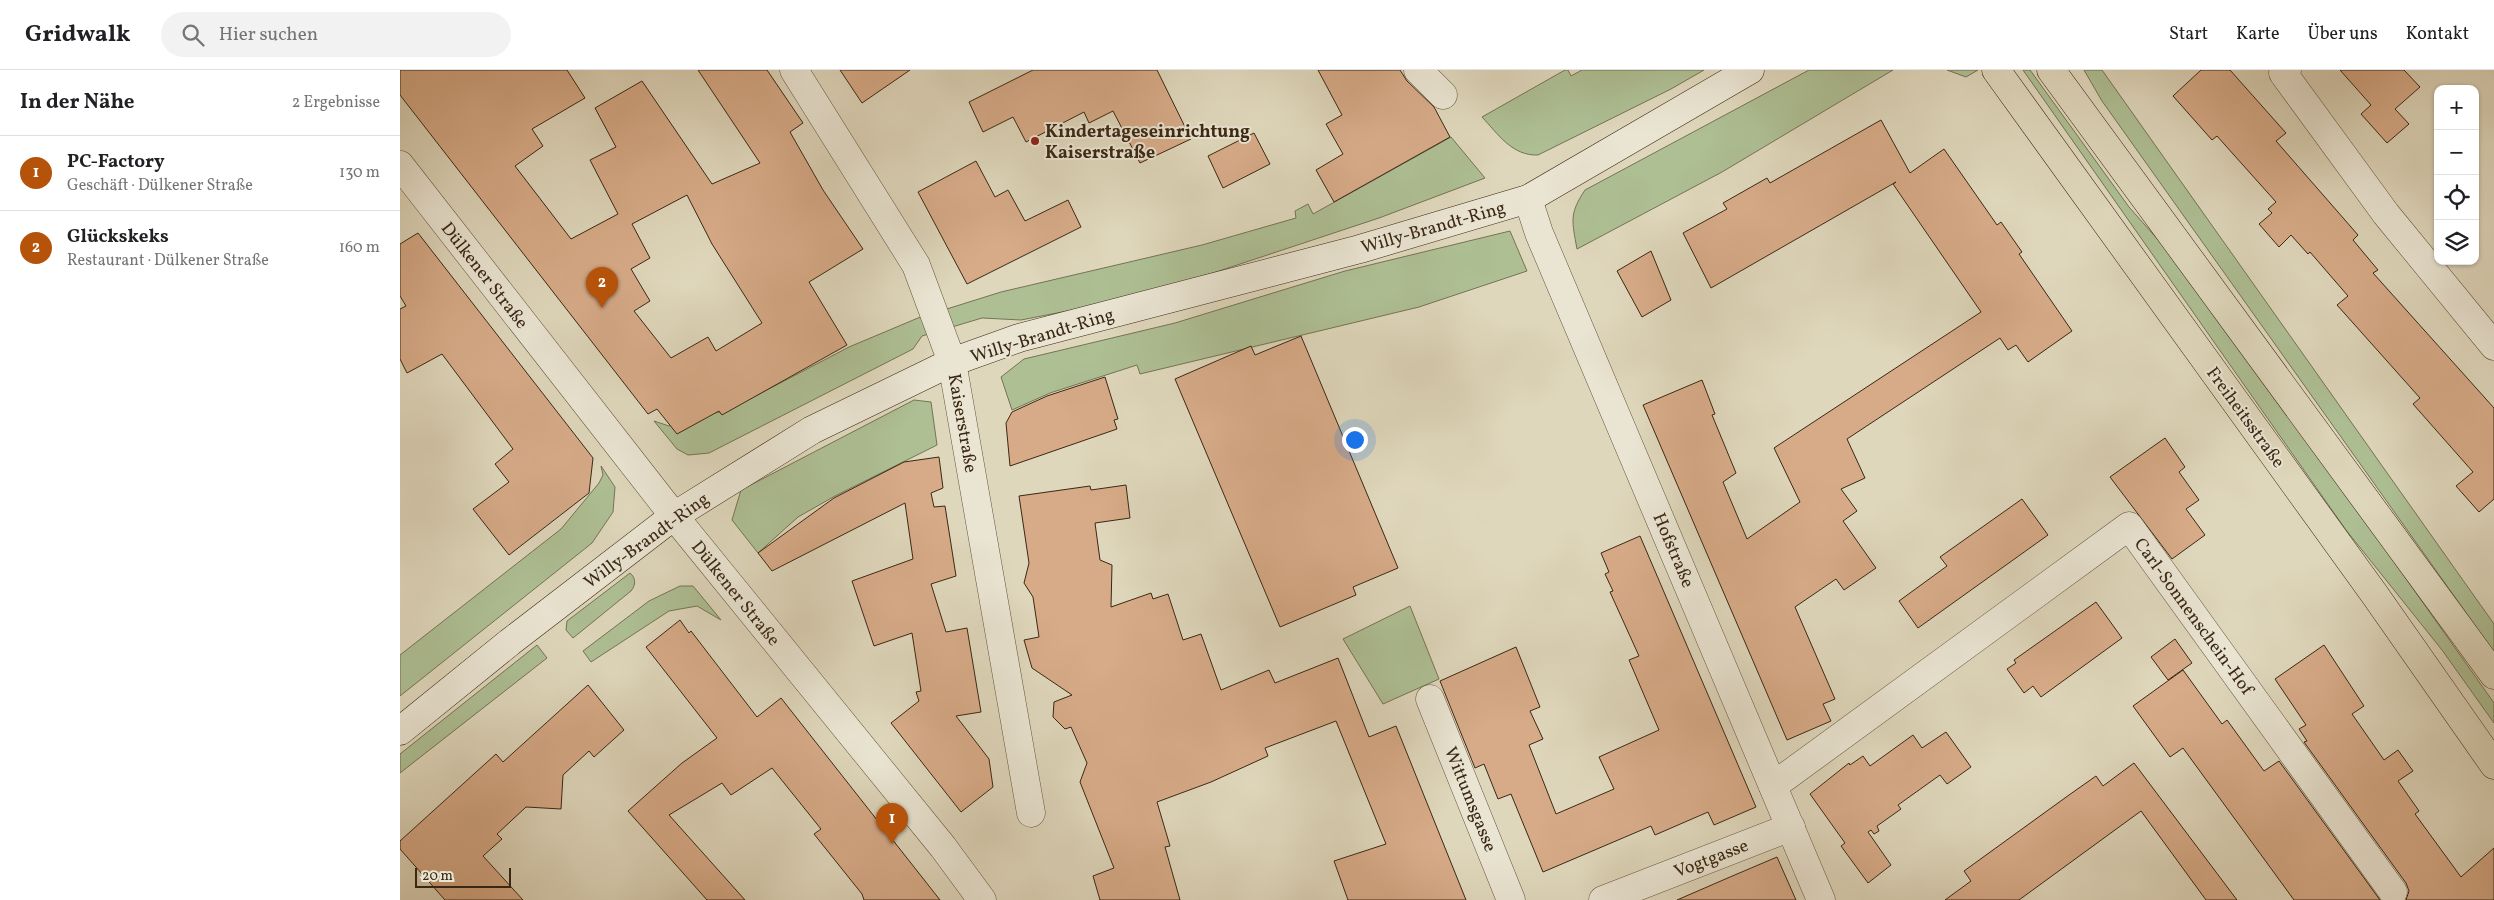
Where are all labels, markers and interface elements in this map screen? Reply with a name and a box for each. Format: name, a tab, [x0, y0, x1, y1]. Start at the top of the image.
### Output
search box	[161, 12, 511, 57]
text: Gridwalk	[25, 18, 131, 52]
icon: search	[179, 21, 207, 49]
text: Hier suchen	[219, 22, 318, 48]
text: Start	[2169, 22, 2208, 47]
text: Karte	[2236, 22, 2280, 47]
text: Über uns	[2308, 22, 2378, 47]
text: Kontakt	[2406, 22, 2469, 47]
map controls	[2434, 85, 2479, 265]
button: +	[2434, 85, 2479, 130]
text: In der Nähe	[20, 88, 135, 117]
text: 2 Ergebnisse	[292, 92, 380, 114]
place label: Kindertageseinrichtung Kaiserstraße	[1045, 120, 1250, 166]
button: −	[2434, 130, 2479, 175]
marker: Kindertageseinrichtung Kaiserstraße	[1029, 135, 1041, 147]
text: PC-Factory	[67, 149, 165, 175]
text: 1	[33, 162, 39, 184]
text: 130 m	[339, 162, 380, 184]
text: Geschäft · Dülkener Straße	[67, 175, 253, 197]
button: locate	[2434, 175, 2479, 220]
street label: Willy-Brandt-Ring	[1358, 196, 1509, 261]
street label: Dülkener Straße	[434, 217, 533, 335]
button: layers	[2434, 220, 2479, 265]
text: Glückskeks	[67, 224, 169, 250]
text: 2	[32, 237, 40, 259]
text: 160 m	[339, 237, 380, 259]
text: Restaurant · Dülkener Straße	[67, 250, 269, 272]
pin: 2	[586, 267, 618, 308]
street label: Willy-Brandt-Ring	[967, 303, 1117, 370]
street label: Freiheitsstraße	[2200, 362, 2290, 474]
street label: Kaiserstraße	[941, 372, 983, 475]
your location	[1342, 427, 1368, 453]
street label: Willy-Brandt-Ring	[579, 487, 715, 595]
street label: Hofstraße	[1646, 509, 1700, 592]
street label: Carl-Sonnenschein-Hof	[2127, 533, 2259, 702]
street label: Dülkener Straße	[684, 536, 785, 652]
street label: Wittumsgasse	[1437, 743, 1502, 856]
pin: 1	[876, 803, 908, 844]
street label: Vogtgasse	[1671, 834, 1752, 885]
scale bar	[415, 865, 511, 888]
text: 20 m	[422, 867, 453, 886]

